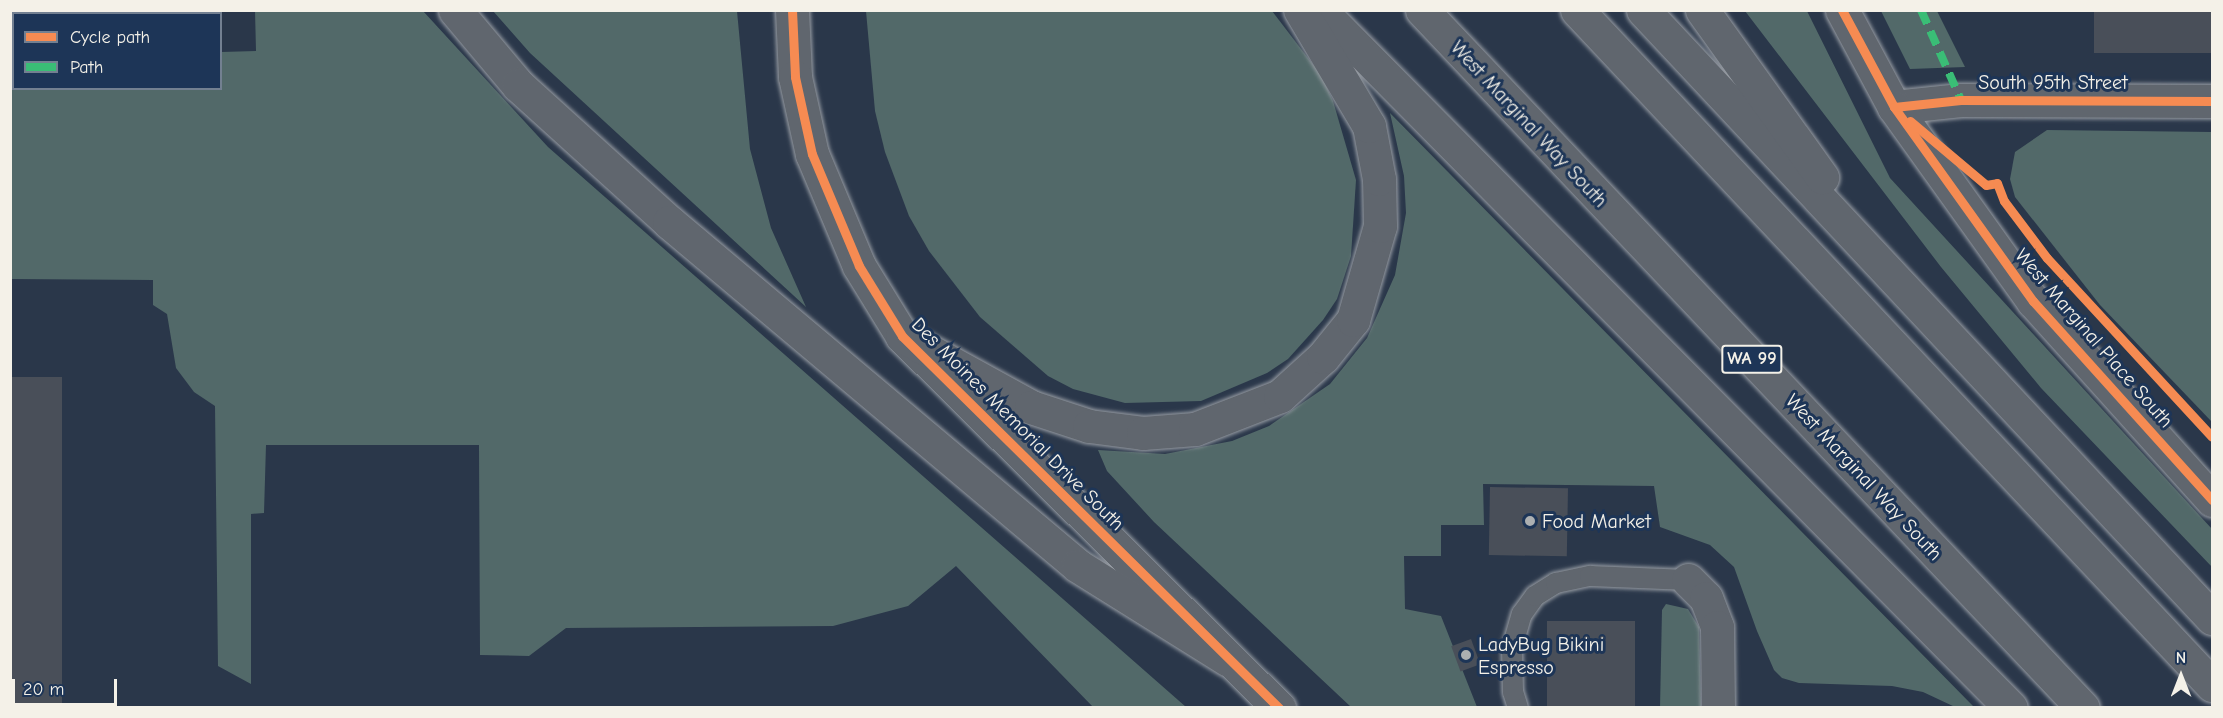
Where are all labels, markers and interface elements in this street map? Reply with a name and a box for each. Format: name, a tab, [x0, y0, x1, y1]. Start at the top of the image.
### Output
legend	[12, 12, 222, 90]
text: Cycle path	[70, 27, 150, 48]
street label: West Marginal Way South	[1446, 36, 1612, 212]
text: Path	[70, 57, 103, 78]
street label: South 95th Street	[1978, 70, 2128, 94]
street label: West Marginal Place South	[2010, 244, 2178, 432]
street label: Des Moines Memorial Drive South	[907, 313, 1129, 535]
road number: WA 99	[1720, 344, 1784, 374]
street label: West Marginal Way South	[1781, 389, 1947, 565]
place label: Food Market	[1542, 509, 1651, 533]
marker: Food Market	[1523, 514, 1537, 528]
place label: LadyBug Bikini Espresso	[1478, 632, 1604, 679]
north arrow	[2151, 646, 2211, 706]
marker: LadyBug Bikini Espresso	[1459, 648, 1473, 662]
text: N	[2176, 649, 2186, 667]
scale bar	[15, 667, 120, 705]
text: 20 m	[23, 679, 64, 700]

